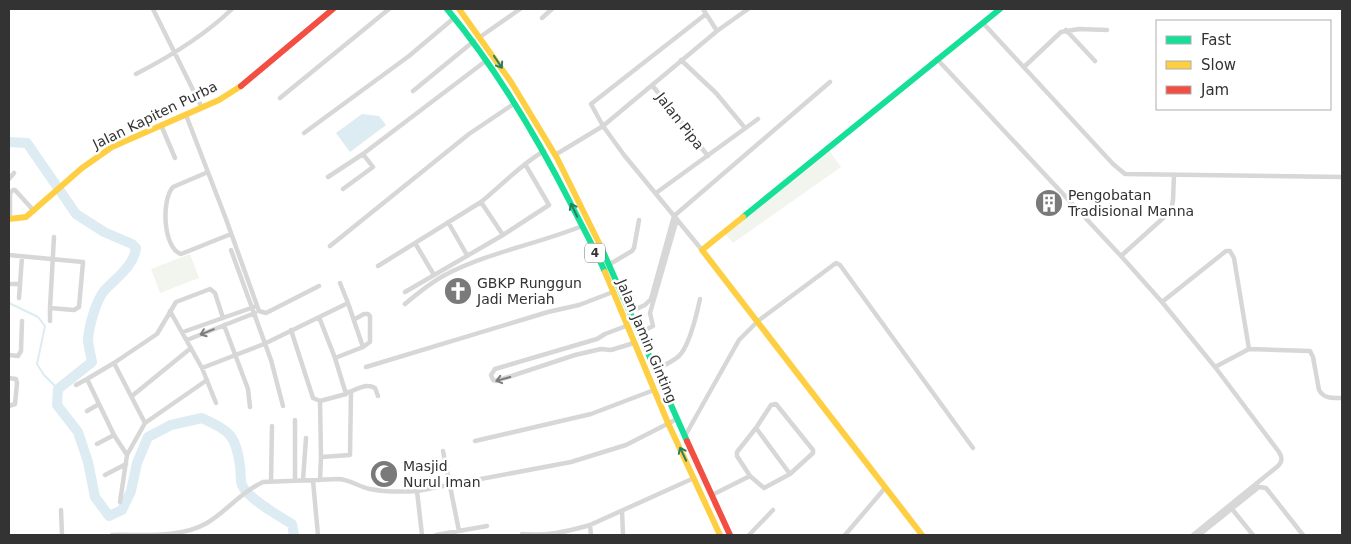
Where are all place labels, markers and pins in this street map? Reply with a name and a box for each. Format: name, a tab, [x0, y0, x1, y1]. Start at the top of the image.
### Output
place label: Pengobatan Tradisional Manna	[1067, 187, 1194, 219]
building icon: Pengobatan Tradisional Manna	[1034, 188, 1064, 218]
place label: GBKP Runggun Jadi Meriah	[476, 275, 582, 307]
church icon: GBKP Runggun Jadi Meriah	[443, 276, 473, 306]
place label: Masjid Nurul Iman	[403, 458, 481, 490]
mosque icon: Masjid Nurul Iman	[369, 459, 399, 489]

